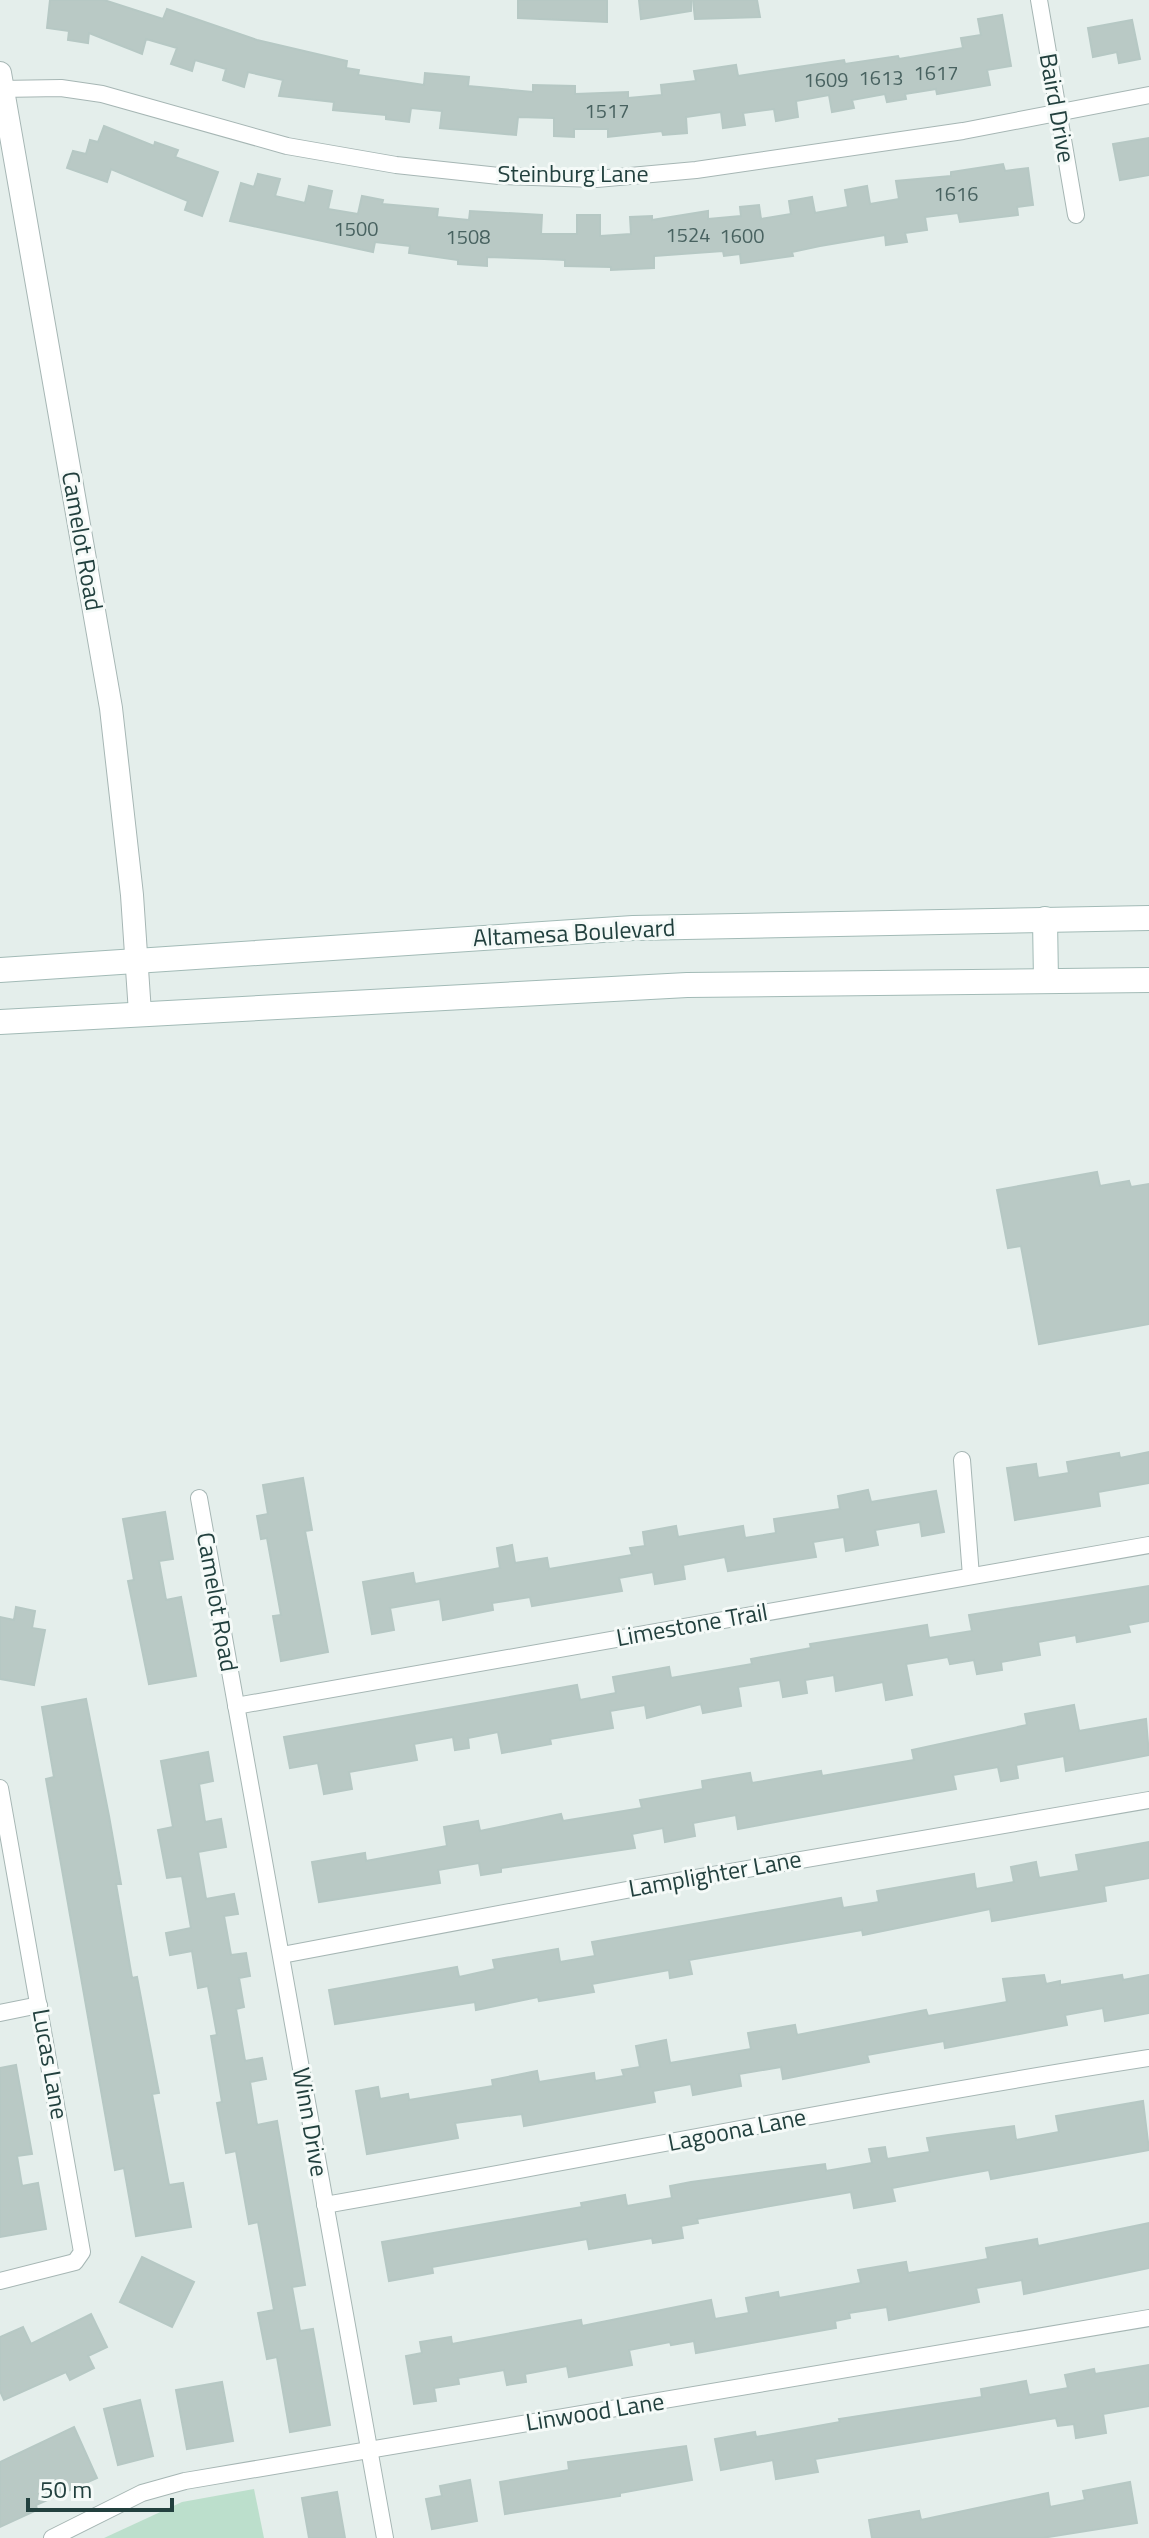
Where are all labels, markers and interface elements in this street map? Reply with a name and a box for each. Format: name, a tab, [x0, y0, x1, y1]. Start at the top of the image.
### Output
street label: Baird Drive	[1031, 50, 1085, 165]
house number: 1617	[914, 57, 958, 88]
house number: 1613	[859, 62, 903, 93]
house number: 1609	[804, 64, 848, 95]
house number: 1517	[585, 95, 629, 126]
street label: Steinburg Lane	[497, 155, 649, 191]
house number: 1616	[934, 178, 978, 209]
house number: 1500	[334, 213, 378, 244]
house number: 1524	[666, 219, 710, 250]
house number: 1600	[720, 220, 764, 251]
house number: 1508	[446, 221, 490, 252]
street label: Camelot Road	[53, 468, 113, 613]
street label: Altamesa Boulevard	[472, 909, 676, 955]
street label: Camelot Road	[188, 1529, 248, 1674]
street label: Limestone Trail	[613, 1593, 770, 1655]
street label: Lamplighter Lane	[626, 1840, 804, 1906]
street label: Lucas Lane	[24, 2006, 78, 2122]
street label: Winn Drive	[284, 2064, 338, 2179]
street label: Lagoona Lane	[665, 2098, 809, 2160]
street label: Linwood Lane	[523, 2382, 667, 2440]
scale bar	[28, 2462, 172, 2512]
text: 50 m	[40, 2471, 92, 2507]

